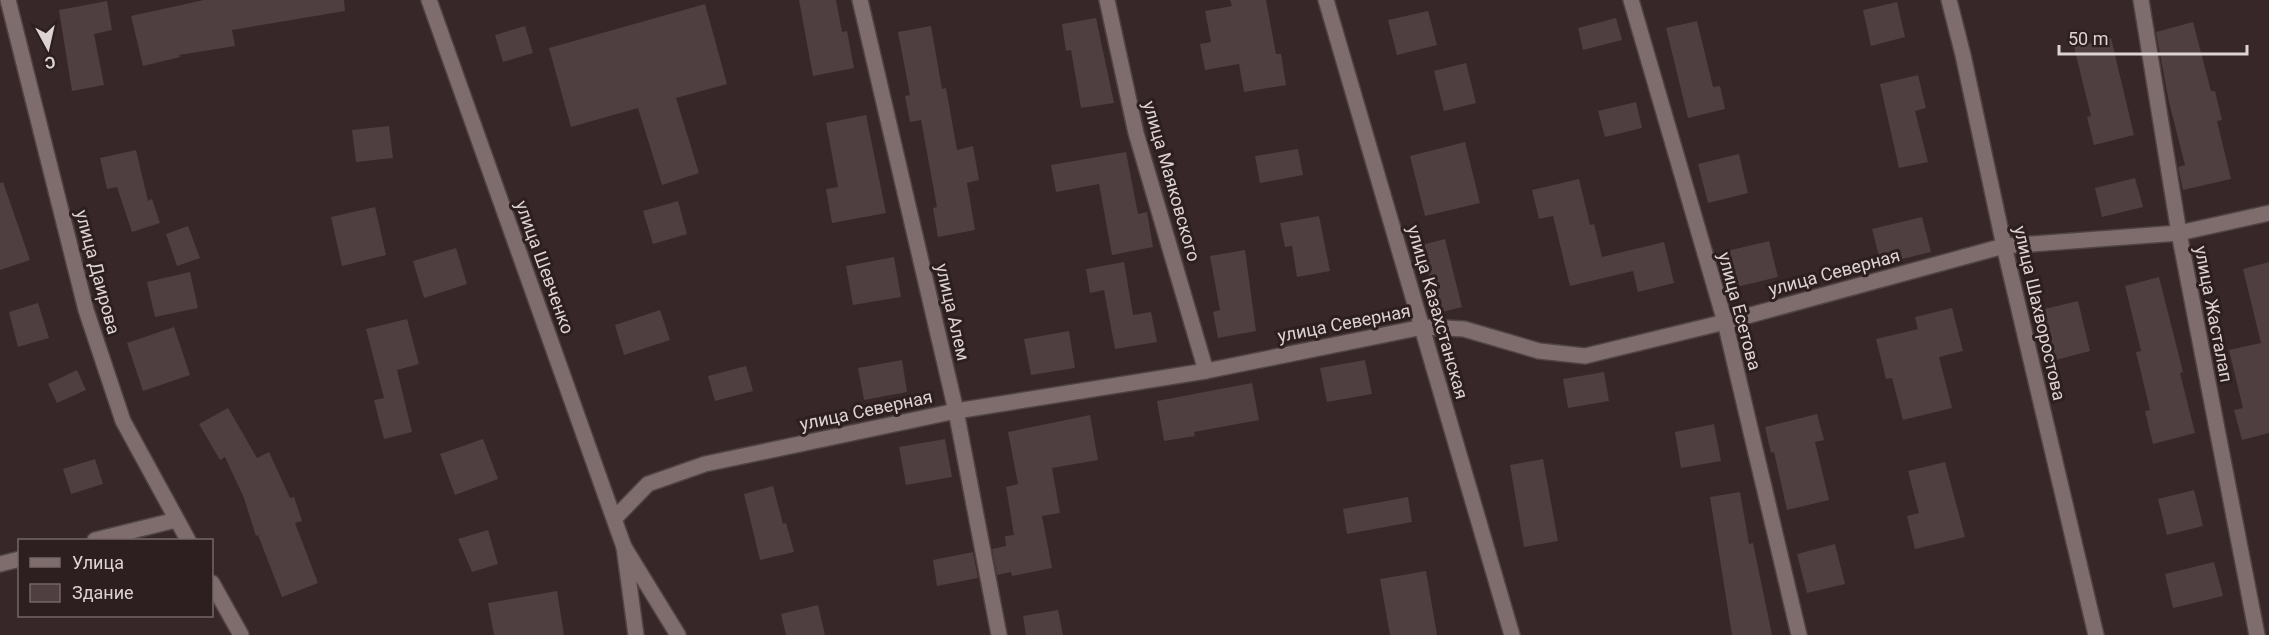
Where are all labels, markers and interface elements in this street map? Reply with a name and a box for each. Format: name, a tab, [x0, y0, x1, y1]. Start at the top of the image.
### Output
north arrow	[18, 18, 78, 78]
scale bar	[2059, 18, 2246, 56]
text: 50 m	[2068, 28, 2108, 49]
text: С	[44, 52, 57, 72]
street label: улица Маяковского	[1139, 98, 1205, 264]
street label: улица Шевченко	[511, 198, 579, 336]
street label: улица Даирова	[71, 207, 125, 337]
street label: улица Казахстанская	[1403, 223, 1473, 401]
street label: улица Шахворостова	[2010, 224, 2070, 402]
street label: улица Северная	[1766, 244, 1902, 300]
street label: улица Жасталап	[2190, 244, 2238, 384]
street label: улица Есетова	[1714, 250, 1766, 372]
street label: улица Алем	[932, 261, 974, 363]
street label: улица Северная	[1276, 300, 1412, 346]
street label: улица Северная	[798, 386, 934, 434]
legend	[18, 539, 213, 617]
text: Улица	[72, 552, 124, 573]
text: Здание	[72, 582, 134, 603]

